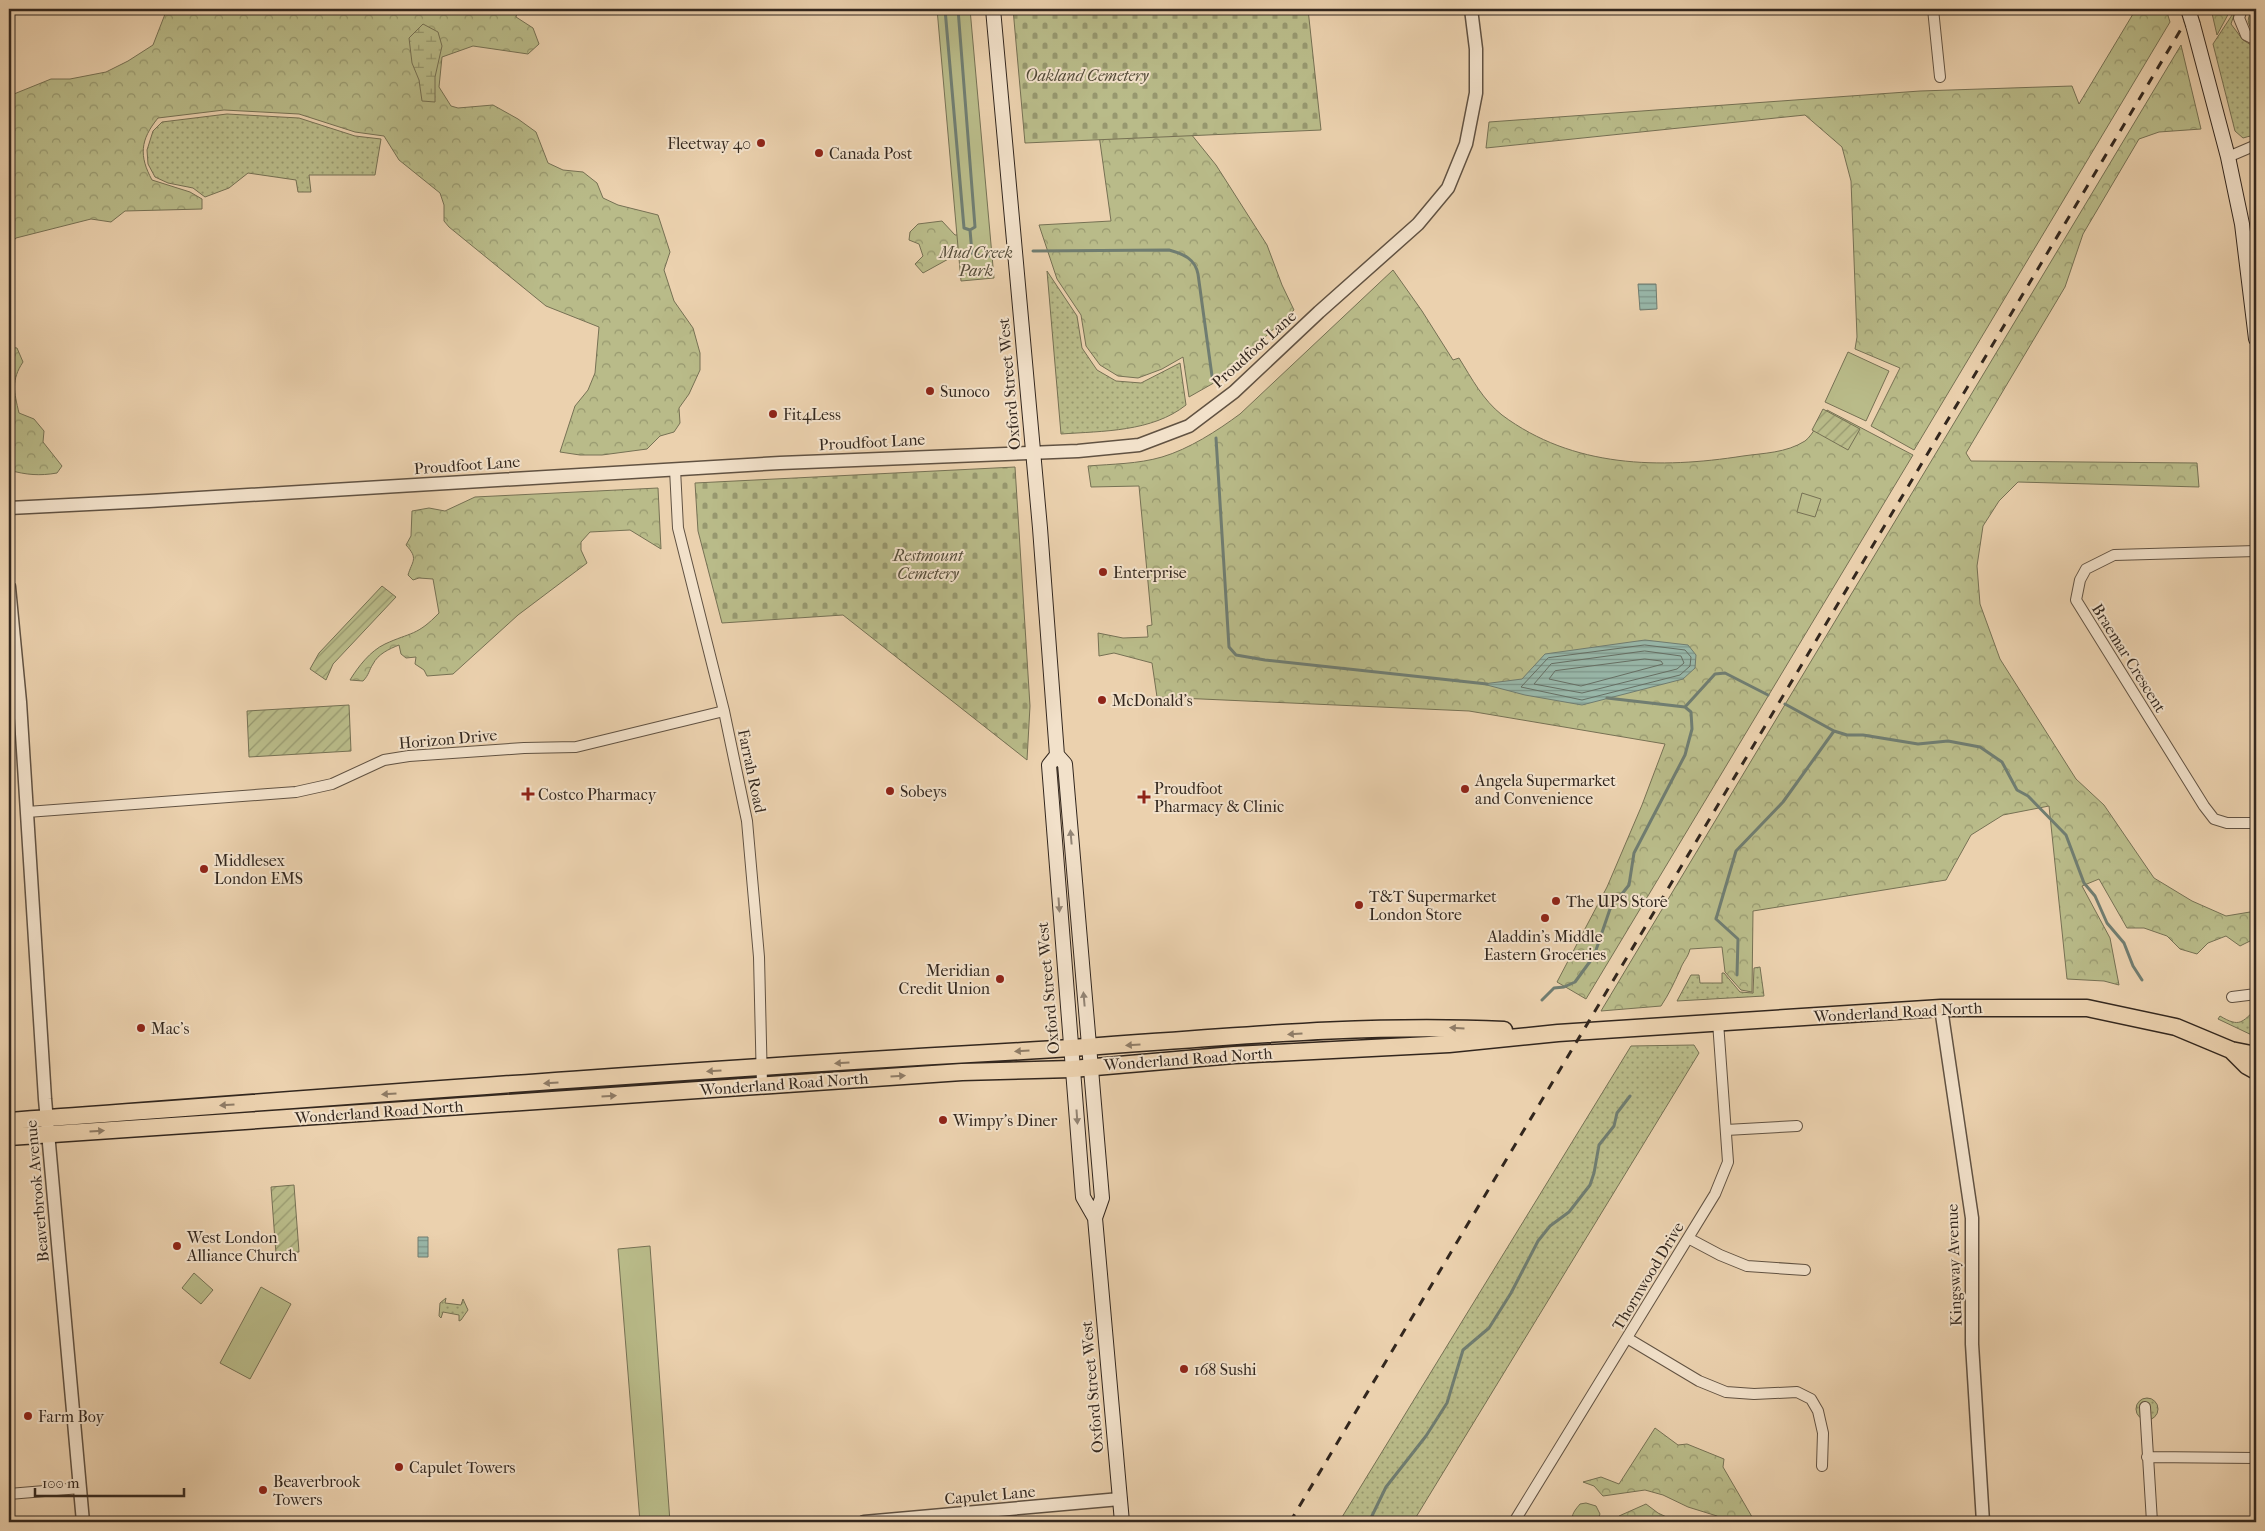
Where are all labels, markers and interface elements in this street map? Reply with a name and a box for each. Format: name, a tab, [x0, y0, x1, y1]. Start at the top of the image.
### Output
park label: Oakland Cemetery	[1025, 66, 1149, 85]
place label: Fleetway 40	[667, 134, 751, 153]
marker: Fleetway 40	[755, 137, 767, 149]
place label: Canada Post	[829, 144, 913, 163]
marker: Canada Post	[813, 147, 825, 159]
park label: Mud Creek Park	[938, 243, 1013, 280]
street label: Proudfoot Lane	[1208, 306, 1300, 392]
street label: Oxford Street West	[994, 317, 1024, 451]
place label: Sunoco	[940, 382, 990, 401]
marker: Sunoco	[924, 385, 936, 397]
place label: Fit4Less	[783, 405, 841, 424]
marker: Fit4Less	[767, 408, 779, 420]
street label: Proudfoot Lane	[818, 430, 926, 454]
street label: Proudfoot Lane	[413, 452, 521, 478]
park label: Restmount Cemetery	[892, 546, 964, 583]
place label: Enterprise	[1113, 563, 1187, 582]
marker: Enterprise	[1097, 566, 1109, 578]
street label: Braemar Crescent	[2088, 600, 2170, 716]
place label: McDonald's	[1112, 691, 1193, 710]
marker: McDonald's	[1096, 694, 1108, 706]
street label: Horizon Drive	[398, 725, 498, 753]
street label: Farrah Road	[734, 727, 770, 815]
place label: Angela Supermarket and Convenience	[1474, 771, 1616, 808]
place label: Proudfoot Pharmacy & Clinic	[1154, 779, 1284, 816]
place label: Sobeys	[900, 782, 947, 801]
marker: Angela Supermarket and Convenience	[1459, 783, 1471, 795]
place label: Costco Pharmacy	[538, 785, 657, 804]
marker: Sobeys	[884, 785, 896, 797]
marker: Costco Pharmacy	[522, 788, 534, 800]
marker: Proudfoot Pharmacy & Clinic	[1138, 791, 1150, 803]
one-way arrow	[1067, 829, 1075, 845]
place label: Middlesex London EMS	[214, 851, 303, 888]
marker: Middlesex London EMS	[198, 863, 210, 875]
place label: T&T Supermarket London Store	[1369, 887, 1497, 924]
place label: The UPS Store	[1566, 892, 1668, 911]
marker: The UPS Store	[1550, 895, 1562, 907]
one-way arrow	[1056, 897, 1064, 913]
marker: T&T Supermarket London Store	[1353, 899, 1365, 911]
marker: Aladdin's Middle Eastern Groceries	[1539, 912, 1551, 924]
street label: Oxford Street West	[1033, 921, 1063, 1055]
place label: Aladdin's Middle Eastern Groceries	[1484, 927, 1606, 964]
place label: Meridian Credit Union	[899, 961, 991, 998]
marker: Meridian Credit Union	[994, 973, 1006, 985]
one-way arrow	[1080, 991, 1088, 1007]
street label: Wonderland Road North	[1812, 998, 1983, 1026]
place label: Mac's	[151, 1019, 189, 1038]
marker: Mac's	[135, 1022, 147, 1034]
one-way arrow	[1449, 1024, 1465, 1032]
one-way arrow	[1287, 1030, 1303, 1038]
one-way arrow	[1124, 1041, 1140, 1049]
street label: Wonderland Road North	[1102, 1044, 1273, 1074]
one-way arrow	[1014, 1048, 1030, 1056]
one-way arrow	[834, 1059, 850, 1067]
one-way arrow	[705, 1068, 721, 1076]
street label: Wonderland Road North	[698, 1069, 869, 1099]
one-way arrow	[891, 1072, 907, 1080]
one-way arrow	[543, 1079, 559, 1087]
one-way arrow	[381, 1090, 397, 1098]
one-way arrow	[602, 1092, 618, 1100]
street label: Wonderland Road North	[293, 1097, 464, 1127]
one-way arrow	[219, 1101, 235, 1109]
one-way arrow	[1073, 1109, 1081, 1125]
place label: Wimpy's Diner	[952, 1111, 1058, 1130]
marker: Wimpy's Diner	[937, 1114, 949, 1126]
street label: Beaverbrook Avenue	[21, 1119, 53, 1263]
one-way arrow	[89, 1126, 105, 1134]
street label: Kingsway Avenue	[1942, 1203, 1966, 1327]
street label: Thornwood Drive	[1608, 1218, 1688, 1334]
place label: West London Alliance Church	[186, 1228, 297, 1265]
marker: West London Alliance Church	[171, 1240, 183, 1252]
street label: Oxford Street West	[1077, 1320, 1107, 1454]
place label: 168 Sushi	[1194, 1360, 1257, 1379]
marker: 168 Sushi	[1178, 1363, 1190, 1375]
place label: Farm Boy	[38, 1407, 104, 1426]
marker: Farm Boy	[22, 1410, 34, 1422]
place label: Capulet Towers	[409, 1458, 516, 1477]
marker: Capulet Towers	[393, 1461, 405, 1473]
scale bar	[35, 1466, 184, 1498]
place label: Beaverbrook Towers	[273, 1472, 361, 1509]
text: 100 m	[42, 1474, 80, 1492]
street label: Capulet Lane	[944, 1482, 1036, 1508]
marker: Beaverbrook Towers	[257, 1484, 269, 1496]

